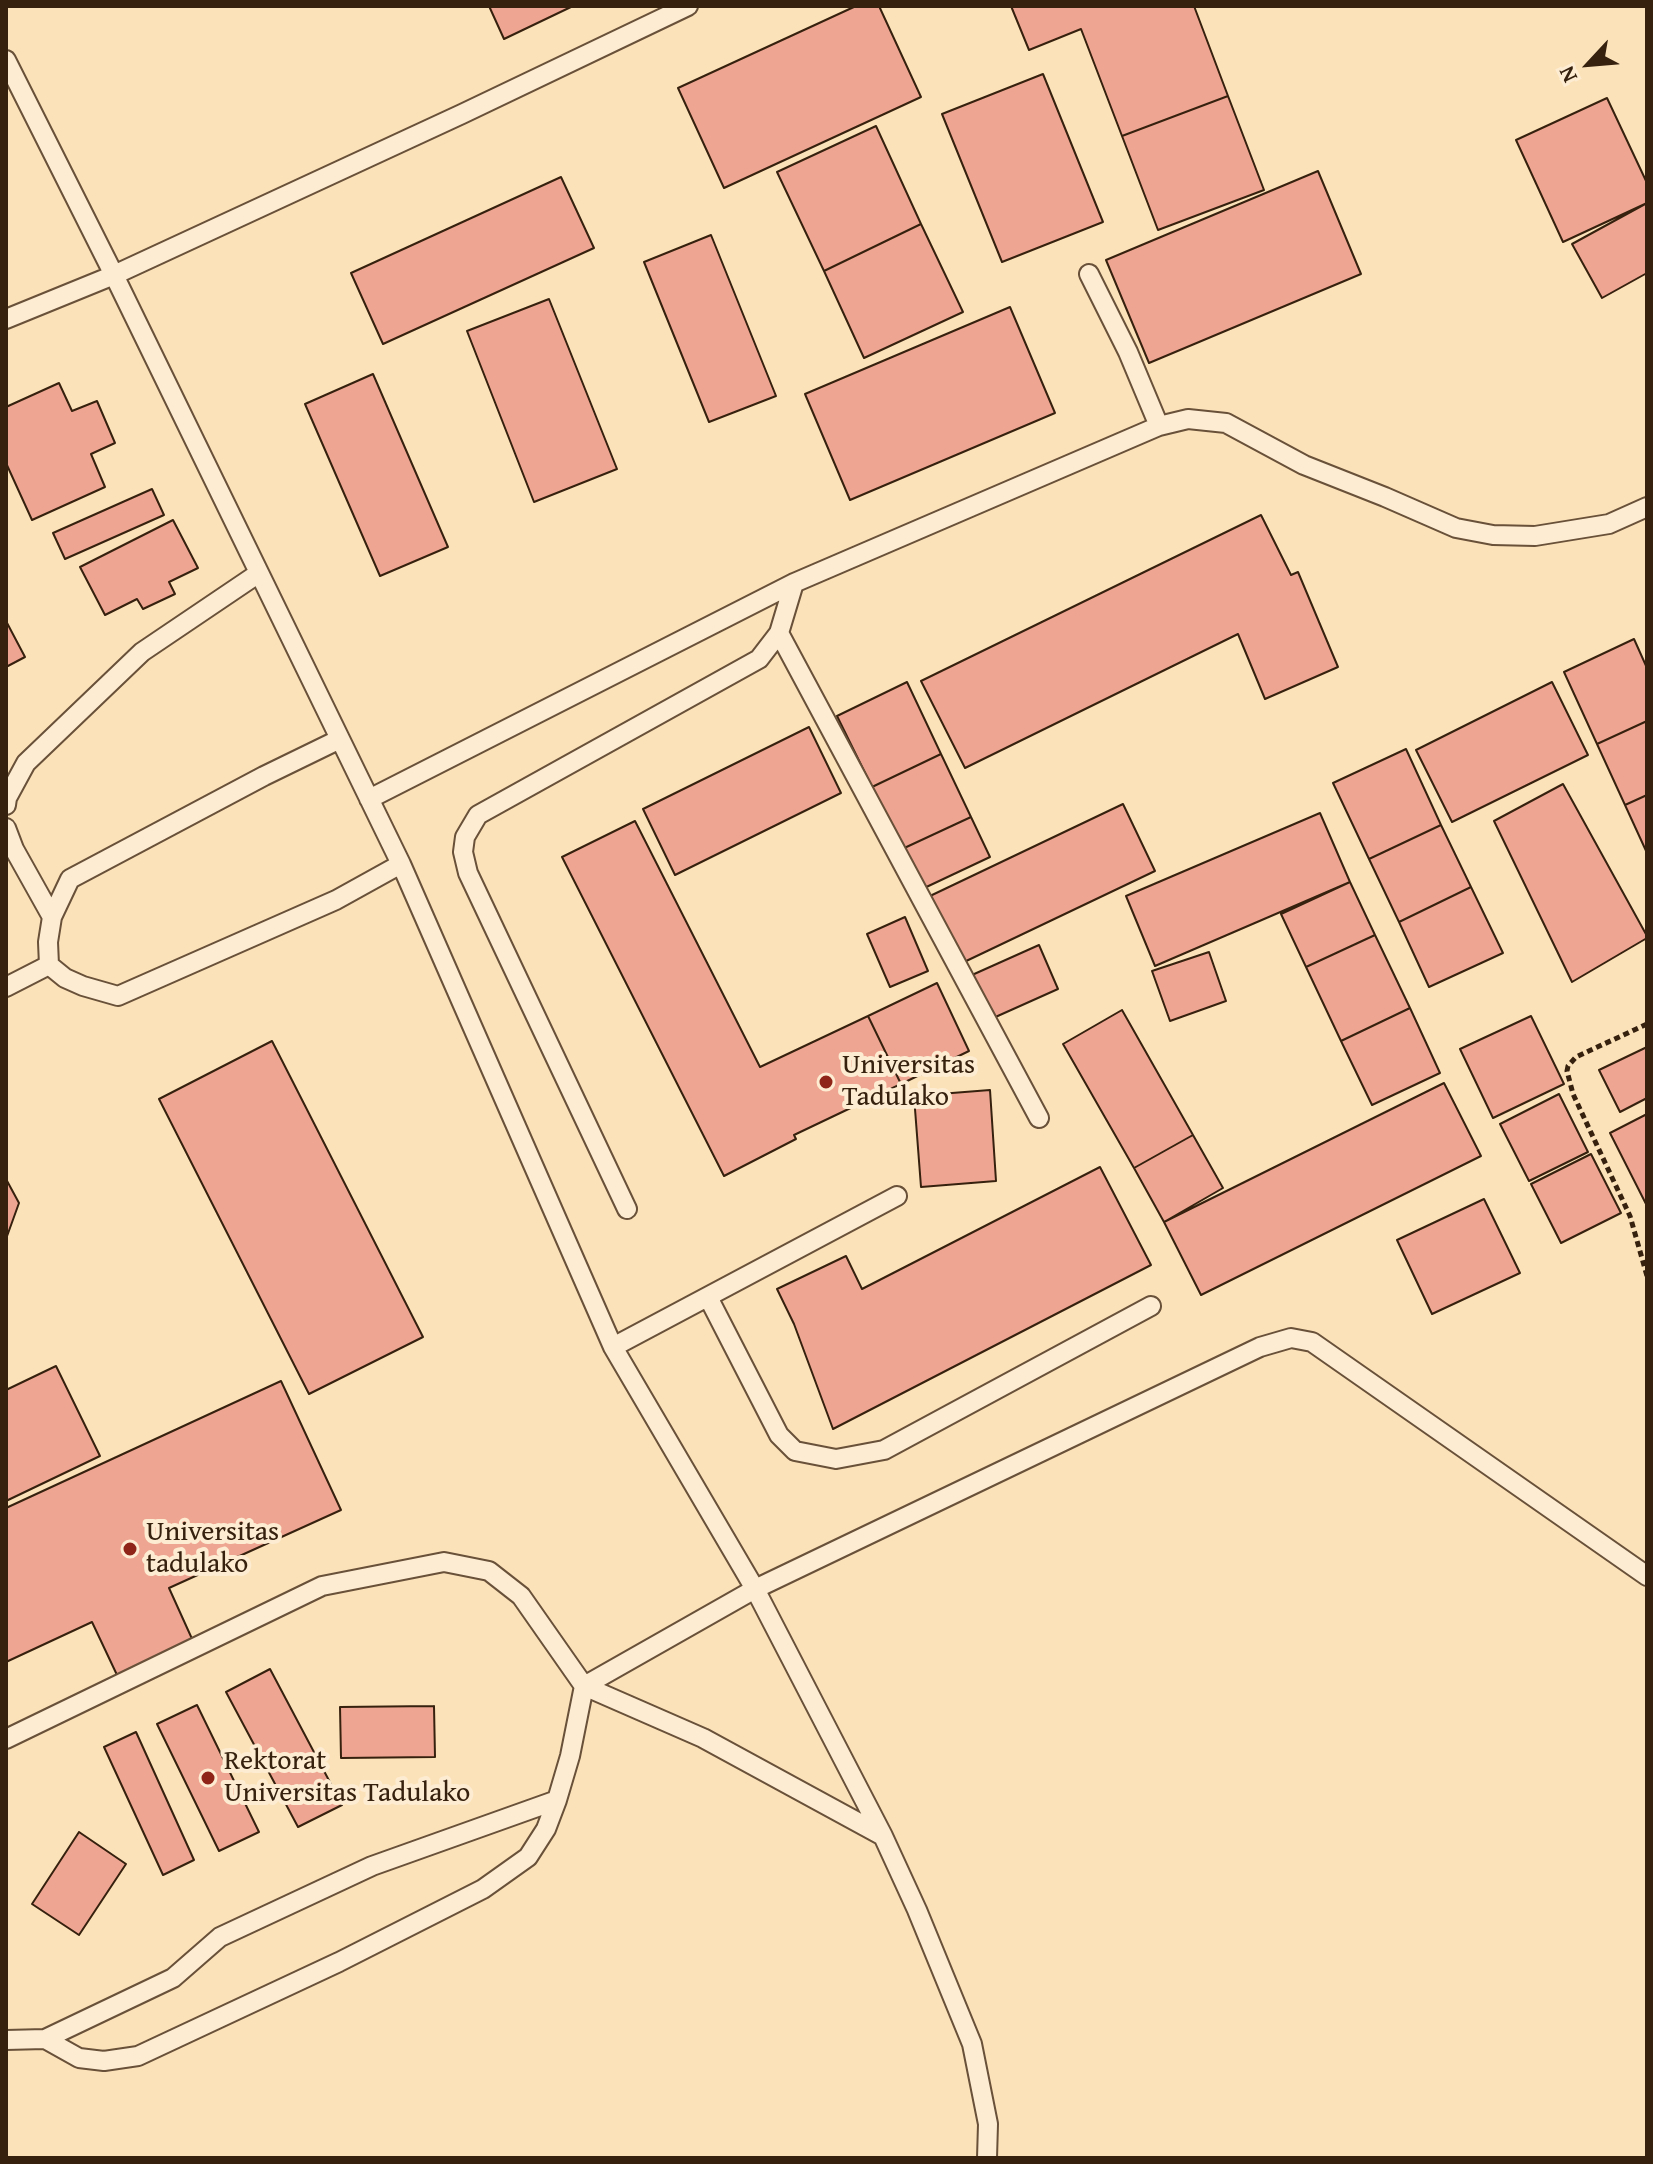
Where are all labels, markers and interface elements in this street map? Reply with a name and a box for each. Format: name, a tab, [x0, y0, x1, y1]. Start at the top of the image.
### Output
north arrow	[1549, 24, 1629, 104]
text: N	[1550, 61, 1585, 88]
place label: Universitas Tadulako	[842, 1049, 975, 1115]
marker: Universitas Tadulako	[817, 1073, 835, 1091]
place label: Universitas tadulako	[146, 1516, 279, 1582]
marker: Universitas tadulako	[121, 1540, 139, 1558]
place label: Rektorat Universitas Tadulako	[224, 1745, 470, 1811]
marker: Rektorat Universitas Tadulako	[199, 1769, 217, 1787]

